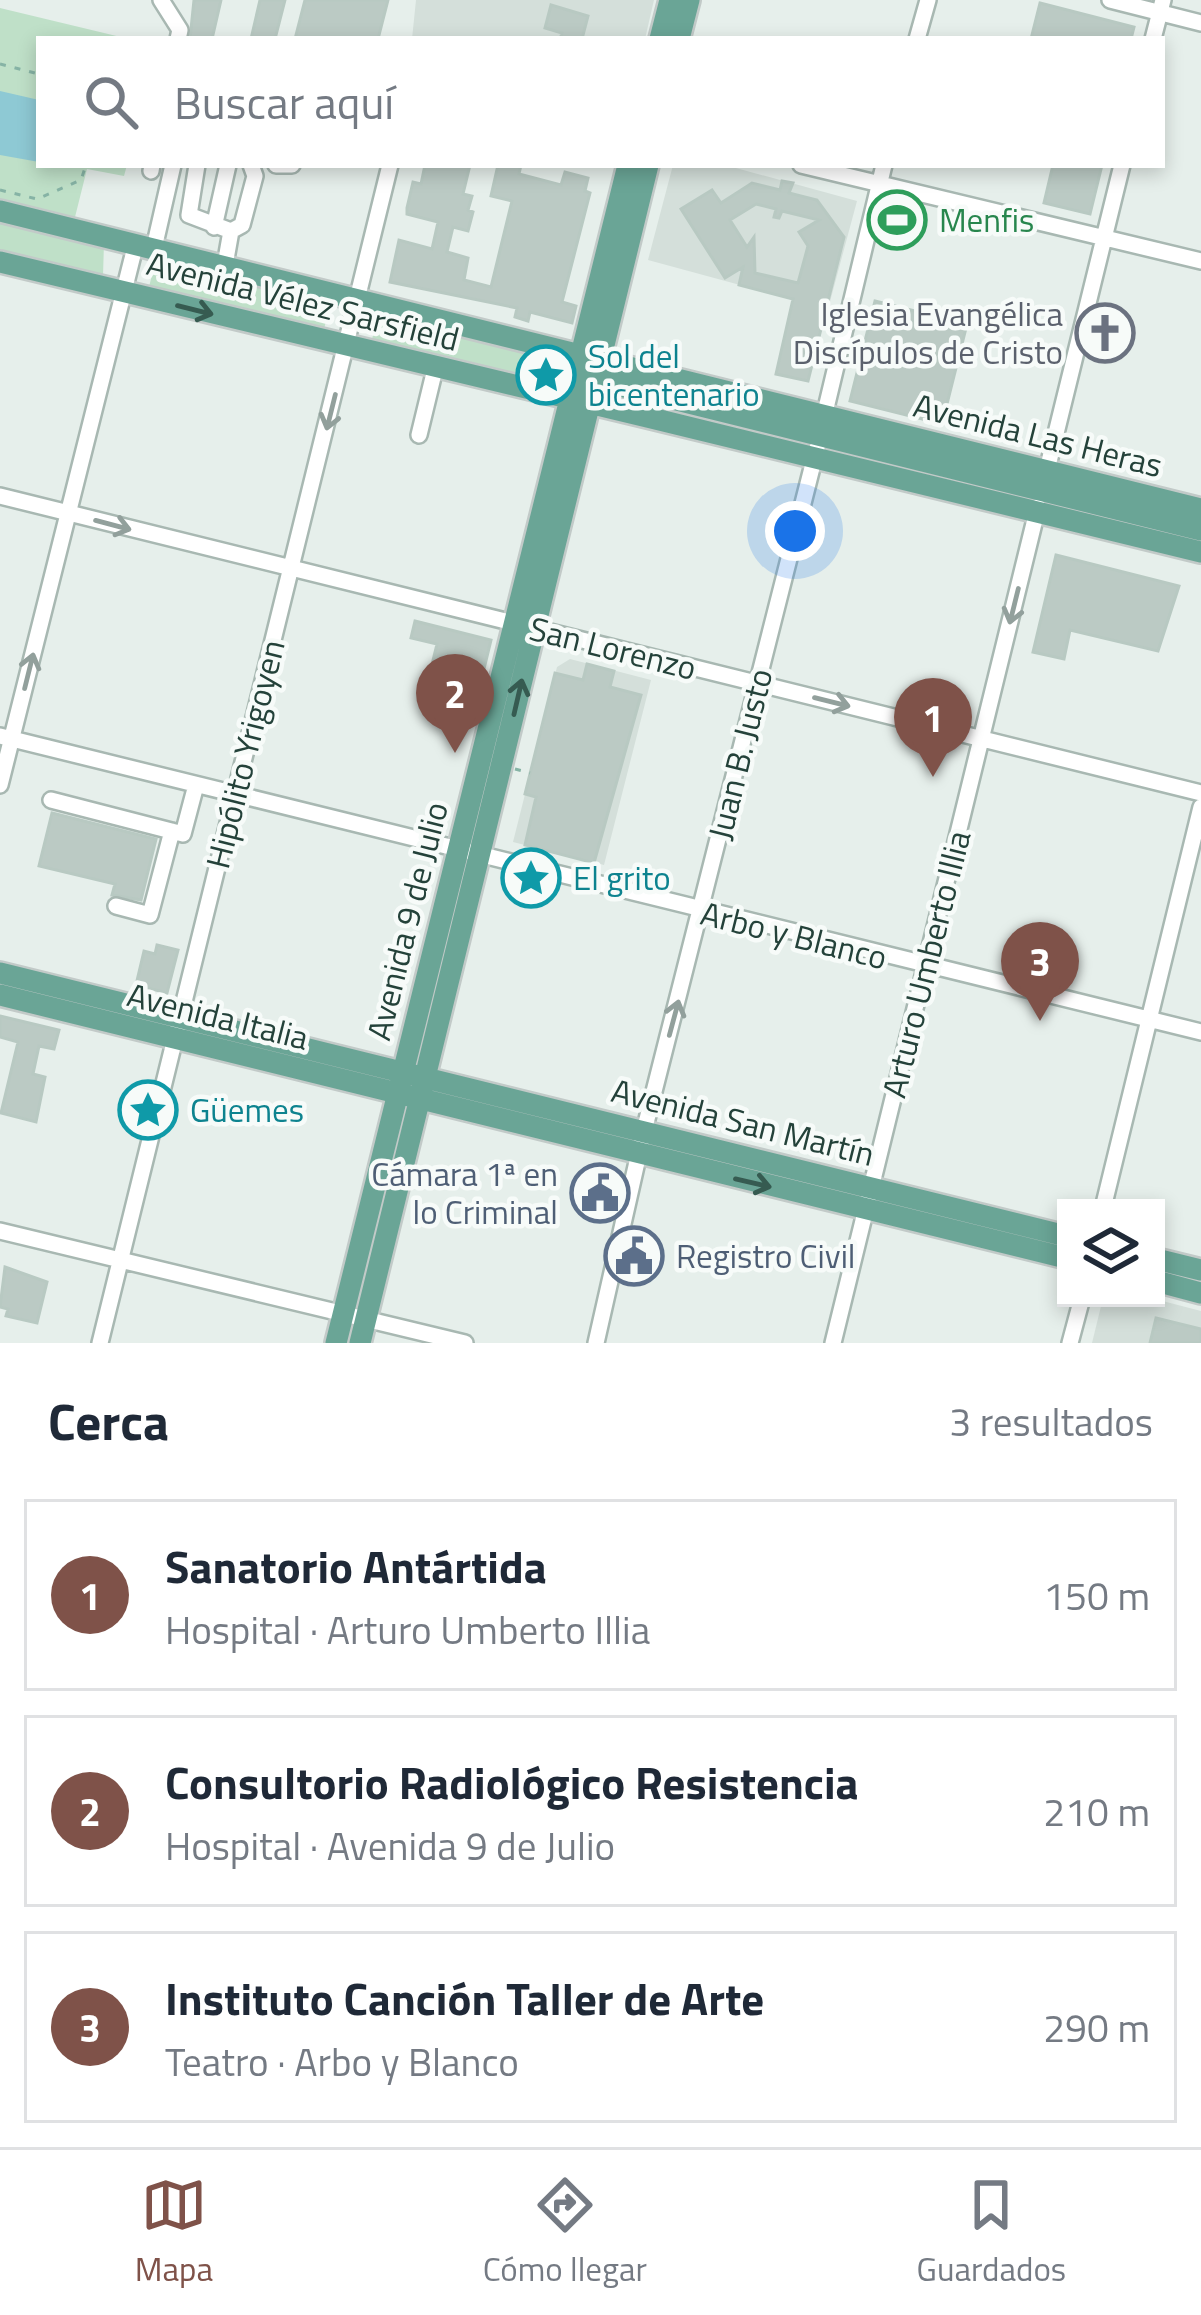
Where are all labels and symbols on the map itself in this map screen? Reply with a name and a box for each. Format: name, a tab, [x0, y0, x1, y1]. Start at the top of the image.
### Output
sports icon: Menfis	[866, 189, 928, 251]
place label: Menfis	[939, 195, 1034, 245]
street label: Avenida Vélez Sarsfield	[142, 238, 464, 364]
place label: Iglesia Evangélica Discípulos de Cristo	[793, 289, 1063, 377]
one-way arrow	[175, 300, 213, 322]
church icon: Iglesia Evangélica Discípulos de Cristo	[1074, 302, 1136, 364]
place label: Sol del bicentenario	[588, 331, 760, 419]
place icon: Sol del bicentenario	[515, 344, 577, 406]
street label: Avenida Las Heras	[908, 380, 1168, 490]
one-way arrow	[319, 392, 341, 430]
your location	[765, 501, 825, 561]
one-way arrow	[94, 515, 132, 537]
one-way arrow	[1002, 586, 1024, 624]
street label: San Lorenzo	[524, 603, 702, 693]
street label: Hipólito Yrigoyen	[192, 634, 298, 874]
one-way arrow	[19, 653, 41, 691]
pin: 2	[416, 654, 494, 753]
street label: Juan B. Justo	[695, 663, 785, 845]
pin: 1	[894, 678, 972, 777]
one-way arrow	[508, 679, 530, 717]
one-way arrow	[812, 691, 850, 714]
street label: Avenida 9 de Julio	[353, 797, 461, 1045]
street label: Arturo Umberto Illia	[869, 825, 983, 1103]
place icon: El grito	[500, 847, 562, 909]
place label: El grito	[573, 853, 671, 903]
street label: Arbo y Blanco	[696, 888, 892, 982]
pin: 3	[1001, 922, 1079, 1021]
street label: Avenida Italia	[122, 969, 314, 1063]
one-way arrow	[665, 1000, 687, 1038]
street label: Avenida San Martín	[606, 1065, 880, 1179]
place icon: Güemes	[117, 1079, 179, 1141]
place label: Güemes	[190, 1085, 304, 1135]
place label: Cámara 1ª en lo Criminal	[371, 1149, 558, 1237]
public building icon: Cámara 1ª en lo Criminal	[569, 1162, 631, 1224]
one-way arrow	[733, 1172, 771, 1195]
public building icon: Registro Civil	[603, 1225, 665, 1287]
place label: Registro Civil	[676, 1231, 856, 1281]

